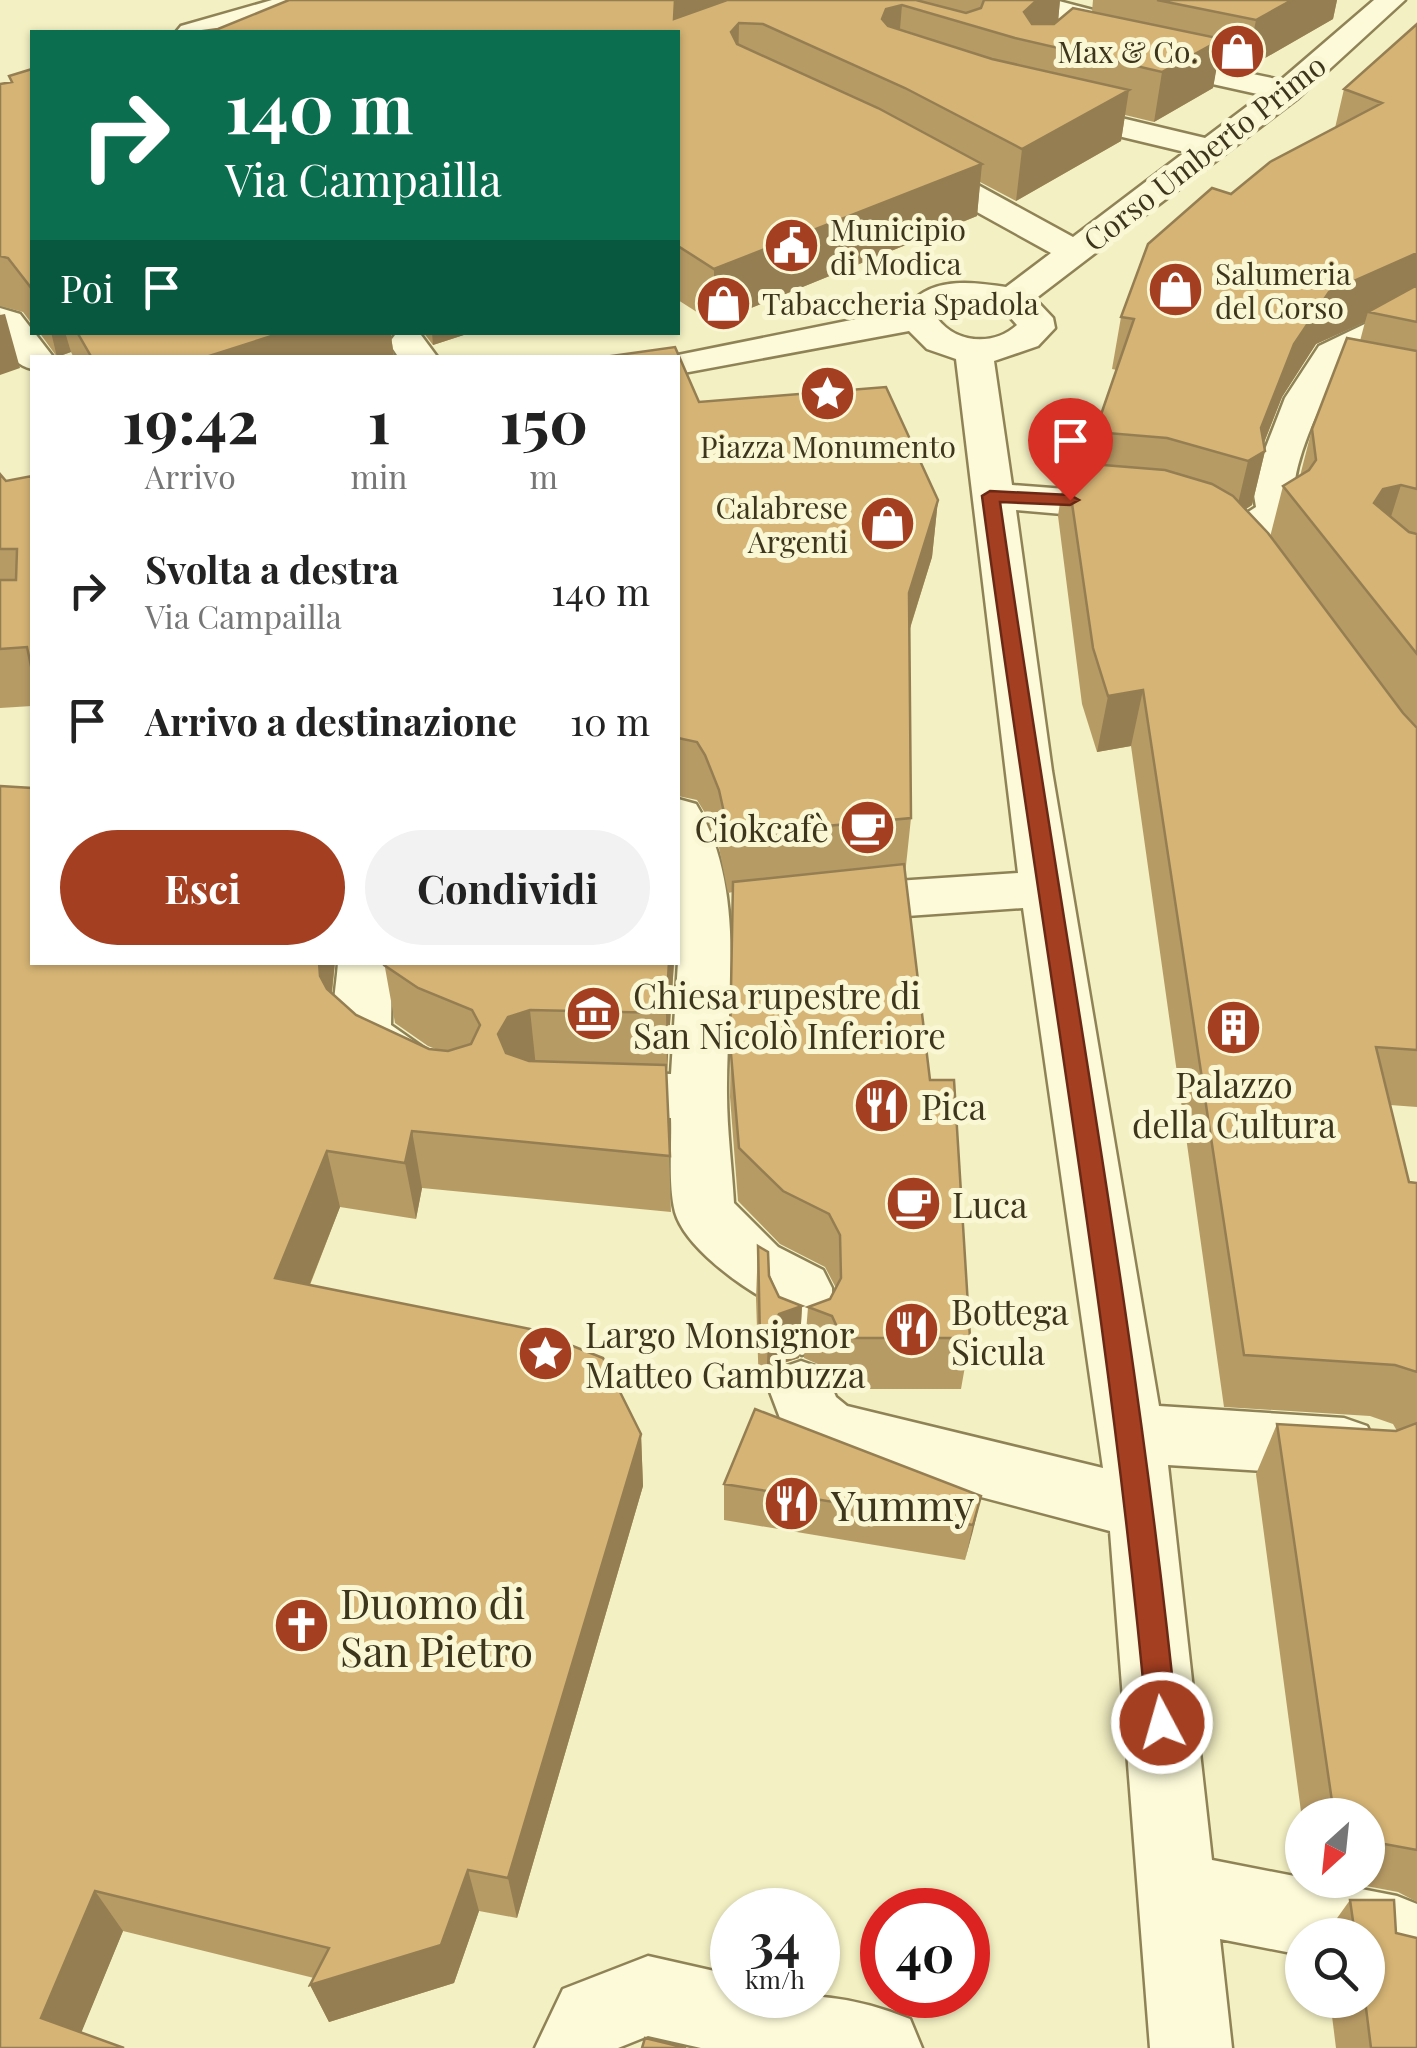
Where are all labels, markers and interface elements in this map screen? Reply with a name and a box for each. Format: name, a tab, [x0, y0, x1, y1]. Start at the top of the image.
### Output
shop icon: Max & Co.	[1207, 21, 1267, 81]
place label: Max & Co.	[1057, 31, 1198, 71]
street label: Corso Umberto Primo	[1075, 45, 1333, 259]
text: 140 m	[225, 58, 414, 152]
icon: right	[60, 70, 190, 200]
text: Via Campailla	[225, 148, 502, 208]
place label: Municipio di Modica	[830, 209, 966, 283]
public building icon: Municipio di Modica	[761, 216, 821, 276]
place label: Salumeria del Corso	[1215, 253, 1351, 327]
icon: arrive	[134, 260, 189, 315]
shop icon: Salumeria del Corso	[1146, 260, 1206, 320]
text: Poi	[60, 262, 114, 313]
shop icon: Tabaccheria Spadola	[693, 273, 753, 333]
place label: Tabaccheria Spadola	[762, 283, 1039, 323]
place icon: Piazza Monumento	[798, 363, 858, 423]
text: 19:42	[122, 379, 259, 459]
text: 1	[368, 379, 391, 459]
text: 150	[499, 379, 588, 459]
pin	[1028, 398, 1113, 501]
icon: arrive	[1043, 413, 1098, 468]
place label: Piazza Monumento	[700, 426, 956, 466]
text: Arrivo	[145, 454, 236, 497]
text: min	[351, 454, 407, 497]
text: m	[530, 454, 558, 497]
place label: Calabrese Argenti	[715, 487, 848, 561]
shop icon: Calabrese Argenti	[857, 494, 917, 554]
text: Svolta a destra	[145, 543, 399, 594]
icon: right	[60, 563, 115, 618]
text: 140 m	[551, 565, 650, 616]
text: Via Campailla	[145, 594, 342, 637]
icon: arrive	[60, 693, 115, 748]
text: Arrivo a destinazione	[145, 695, 517, 746]
text: 10 m	[570, 695, 650, 746]
cafe icon: Ciokcafè	[838, 797, 898, 857]
place label: Ciokcafè	[694, 804, 829, 851]
button: Esci	[60, 830, 345, 945]
button: Condividi	[365, 830, 650, 945]
place label: Chiesa rupestre di San Nicolò Inferiore	[633, 971, 946, 1058]
museum icon: Chiesa rupestre di San Nicolò Inferiore	[564, 984, 624, 1044]
building icon: Palazzo della Cultura	[1204, 997, 1264, 1057]
place label: Palazzo della Cultura	[1132, 1060, 1337, 1147]
restaurant icon: Pica	[852, 1075, 912, 1135]
place label: Pica	[921, 1082, 987, 1129]
cafe icon: Luca	[883, 1173, 943, 1233]
place label: Luca	[952, 1180, 1028, 1227]
place label: Bottega Sicula	[951, 1287, 1069, 1374]
restaurant icon: Bottega Sicula	[882, 1300, 942, 1360]
place label: Largo Monsignor Matteo Gambuzza	[585, 1310, 866, 1397]
place icon: Largo Monsignor Matteo Gambuzza	[516, 1323, 576, 1383]
restaurant icon: Yummy	[762, 1474, 822, 1534]
place label: Yummy	[830, 1476, 975, 1532]
place label: Duomo di San Pietro	[340, 1574, 533, 1678]
church icon: Duomo di San Pietro	[271, 1596, 331, 1656]
position arrow	[1110, 1671, 1214, 1775]
north arrow	[1285, 1798, 1385, 1898]
map controls	[1285, 1798, 1385, 2018]
speed limit sign: 40	[860, 1888, 990, 2018]
text: 34	[750, 1907, 800, 1974]
button: search	[1285, 1918, 1385, 2018]
text: km/h	[745, 1962, 805, 1995]

